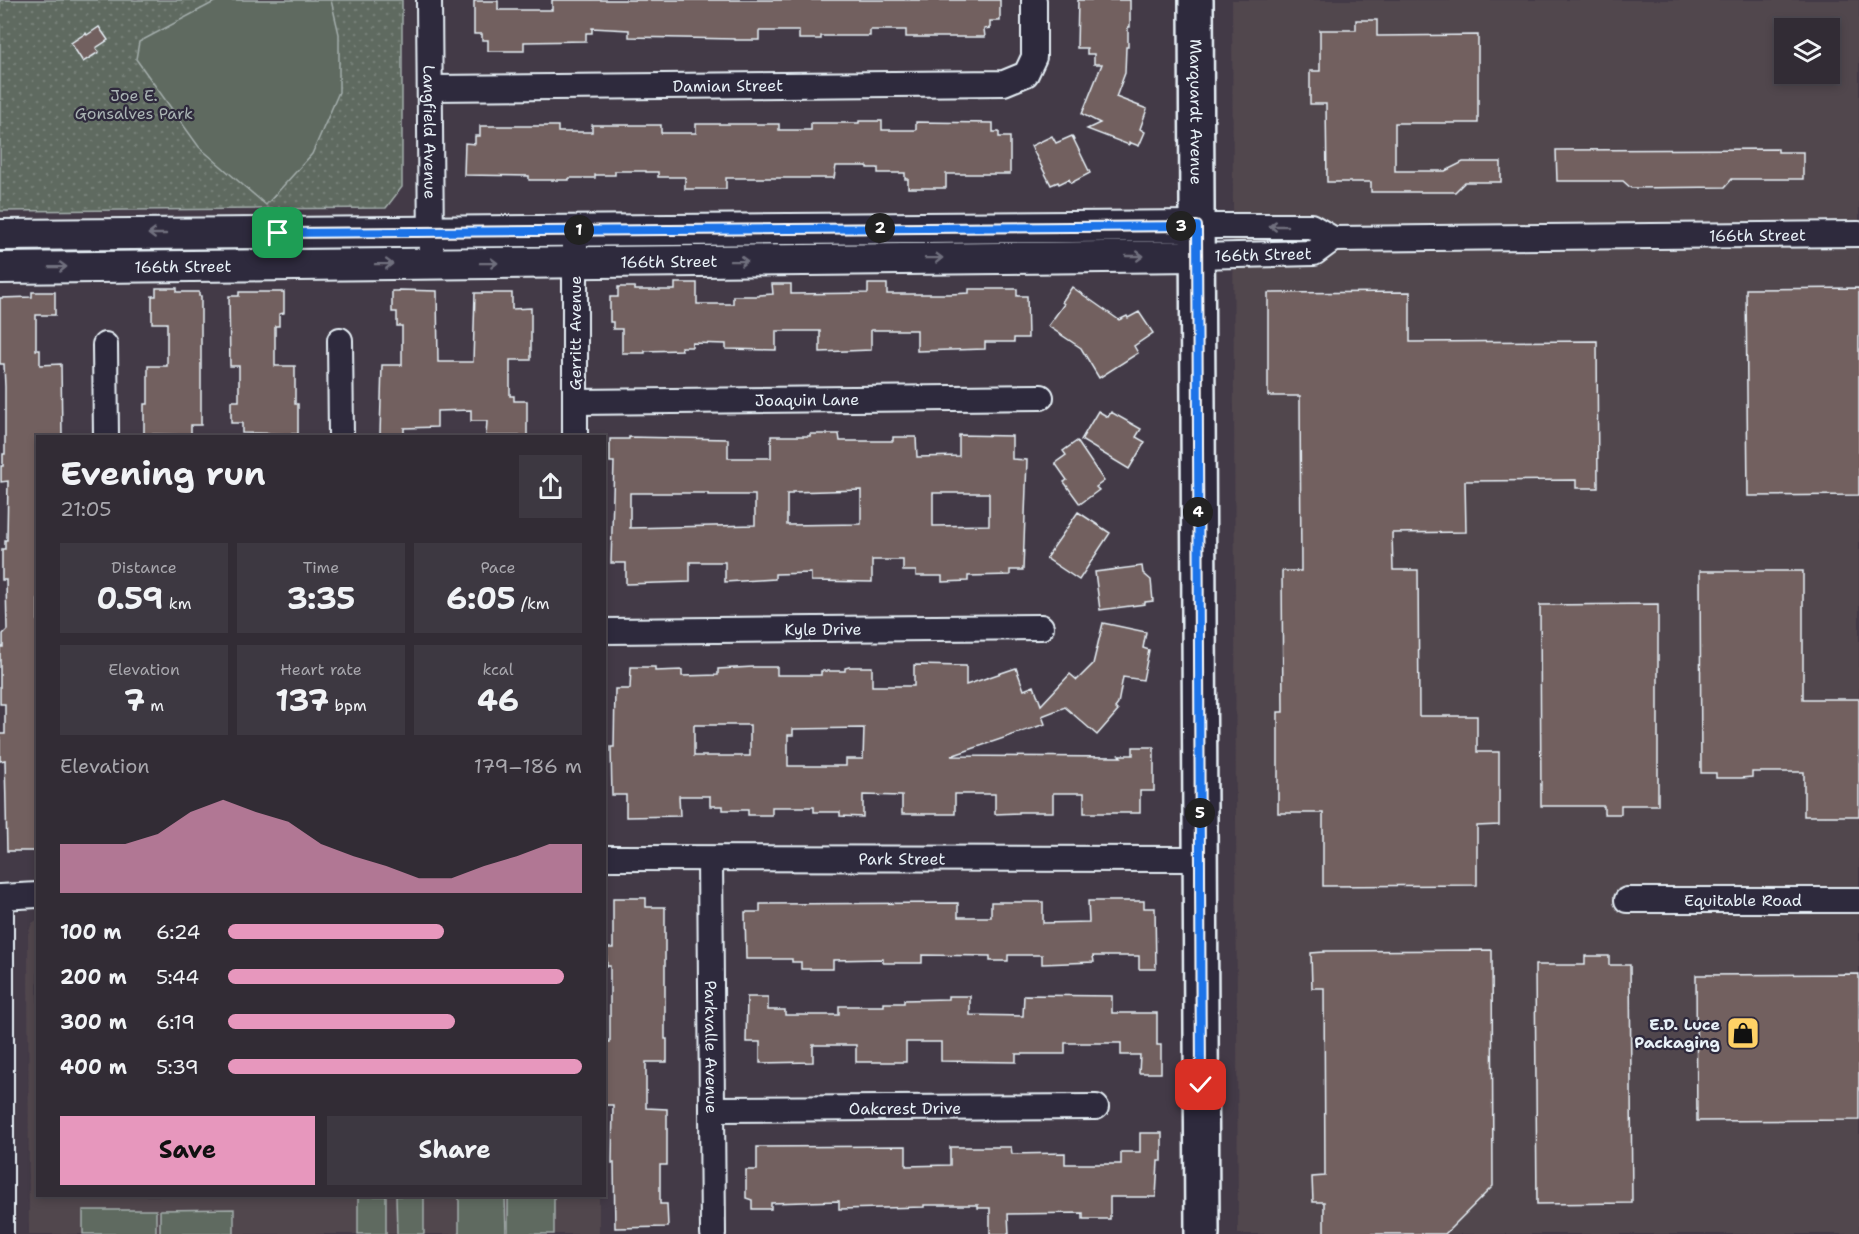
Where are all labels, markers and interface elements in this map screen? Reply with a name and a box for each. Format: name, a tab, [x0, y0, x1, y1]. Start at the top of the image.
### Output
map controls	[1774, 18, 1840, 84]
button: layers	[1774, 18, 1840, 84]
street label: Marquardt Avenue	[1186, 39, 1207, 185]
street label: Langfield Avenue	[419, 65, 441, 199]
street label: Damian Street	[673, 74, 783, 96]
park label: Joe E. Gonsalves Park	[75, 85, 193, 124]
pin	[252, 207, 303, 258]
pin: 3	[1166, 211, 1196, 241]
pin: 2	[865, 213, 895, 243]
pin: 1	[564, 215, 594, 245]
text: 3	[1175, 215, 1187, 236]
icon: arrive	[261, 216, 294, 249]
text: 2	[874, 217, 886, 238]
text: 1	[575, 219, 583, 240]
one-way arrow	[1269, 220, 1289, 232]
street label: 166th Street	[1709, 224, 1806, 246]
one-way arrow	[147, 228, 167, 240]
street label: 166th Street	[1214, 243, 1312, 266]
street label: 166th Street	[620, 250, 718, 272]
one-way arrow	[1124, 250, 1144, 262]
one-way arrow	[923, 252, 943, 264]
street label: 166th Street	[134, 255, 232, 277]
one-way arrow	[728, 255, 748, 266]
one-way arrow	[373, 258, 393, 270]
one-way arrow	[479, 258, 499, 269]
one-way arrow	[48, 262, 68, 273]
street label: Gerritt Avenue	[565, 276, 586, 390]
street label: Joaquin Lane	[755, 388, 859, 411]
text: Evening run	[60, 451, 266, 496]
button: share	[519, 455, 582, 518]
text: 21:05	[60, 496, 112, 522]
pin: 4	[1183, 497, 1213, 527]
text: 4	[1192, 501, 1204, 522]
text: Distance	[111, 557, 177, 578]
text: Time	[303, 557, 339, 578]
text: Pace	[480, 557, 516, 578]
text: 0.59	[97, 578, 163, 619]
text: 3:35	[287, 578, 355, 619]
text: 6:05	[446, 578, 516, 619]
text: km	[163, 593, 191, 614]
text: /km	[516, 593, 550, 614]
street label: Kyle Drive	[784, 618, 862, 640]
text: Elevation	[108, 659, 180, 680]
text: Heart rate	[280, 659, 362, 680]
text: kcal	[482, 659, 514, 680]
text: 7	[124, 680, 145, 721]
text: 137	[275, 680, 329, 721]
text: 46	[477, 680, 519, 721]
text: m	[145, 695, 164, 716]
text: bpm	[329, 695, 367, 716]
text: Elevation	[60, 753, 150, 779]
text: 179–186 m	[474, 753, 582, 779]
pin: 5	[1185, 798, 1215, 828]
text: 5	[1195, 802, 1205, 823]
street label: Park Street	[859, 848, 945, 869]
street label: Equitable Road	[1684, 890, 1802, 911]
text: 100 m	[60, 919, 122, 945]
text: 6:24	[156, 919, 200, 945]
text: 200 m	[60, 964, 127, 990]
text: 5:44	[156, 964, 199, 990]
street label: Parkvalle Avenue	[700, 980, 723, 1114]
text: 300 m	[60, 1009, 127, 1035]
text: 6:19	[156, 1009, 195, 1035]
place label: E.D. Luce Packaging	[1634, 1014, 1720, 1053]
shop icon: E.D. Luce Packaging	[1725, 1015, 1761, 1051]
text: 400 m	[60, 1054, 127, 1080]
text: 5:39	[156, 1054, 199, 1080]
pin	[1175, 1059, 1226, 1110]
icon: check	[1184, 1068, 1217, 1101]
street label: Oakcrest Drive	[849, 1097, 961, 1119]
button: Save	[60, 1116, 315, 1185]
button: Share	[327, 1116, 582, 1185]

